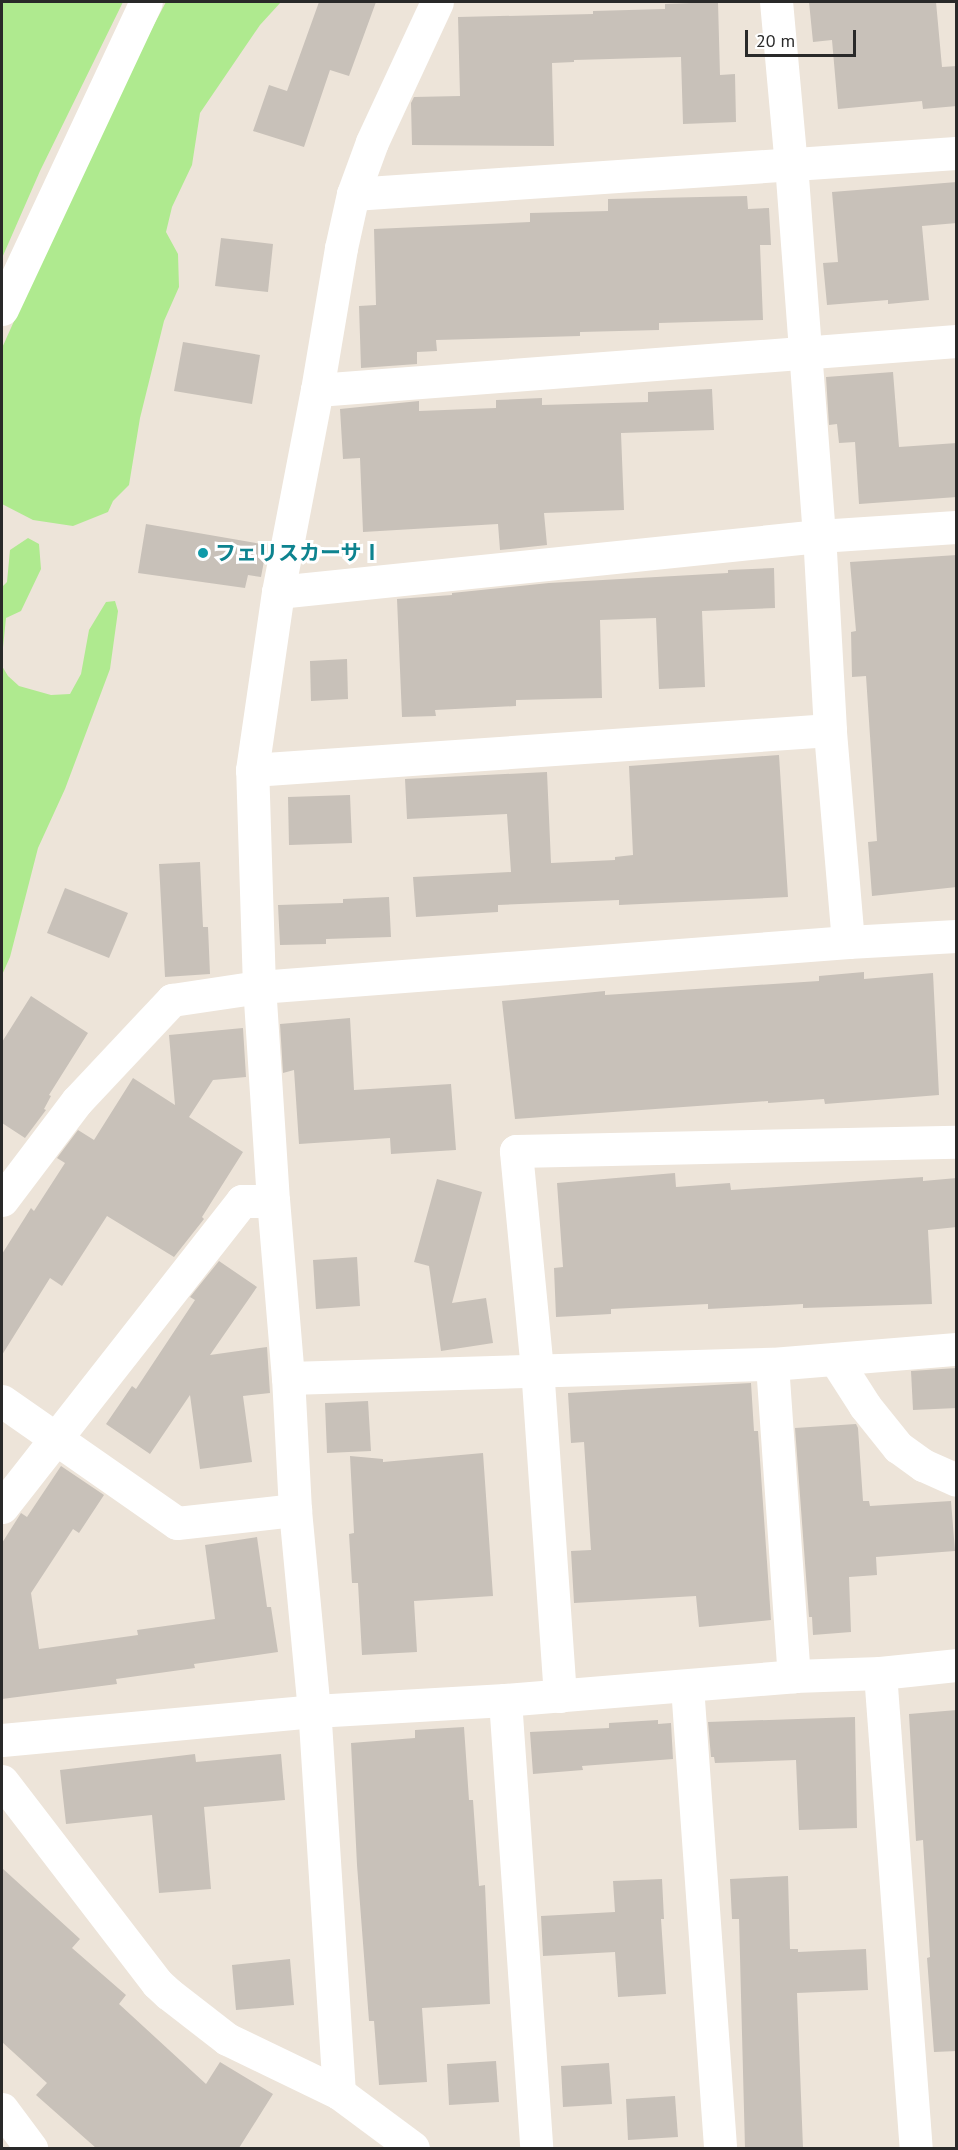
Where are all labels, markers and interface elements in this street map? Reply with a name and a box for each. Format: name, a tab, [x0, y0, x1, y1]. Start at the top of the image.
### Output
scale bar	[748, 18, 859, 56]
text: 20 m	[756, 29, 795, 52]
place label: フェリスカーサⅠ	[215, 540, 383, 566]
marker: フェリスカーサⅠ	[196, 546, 210, 560]

